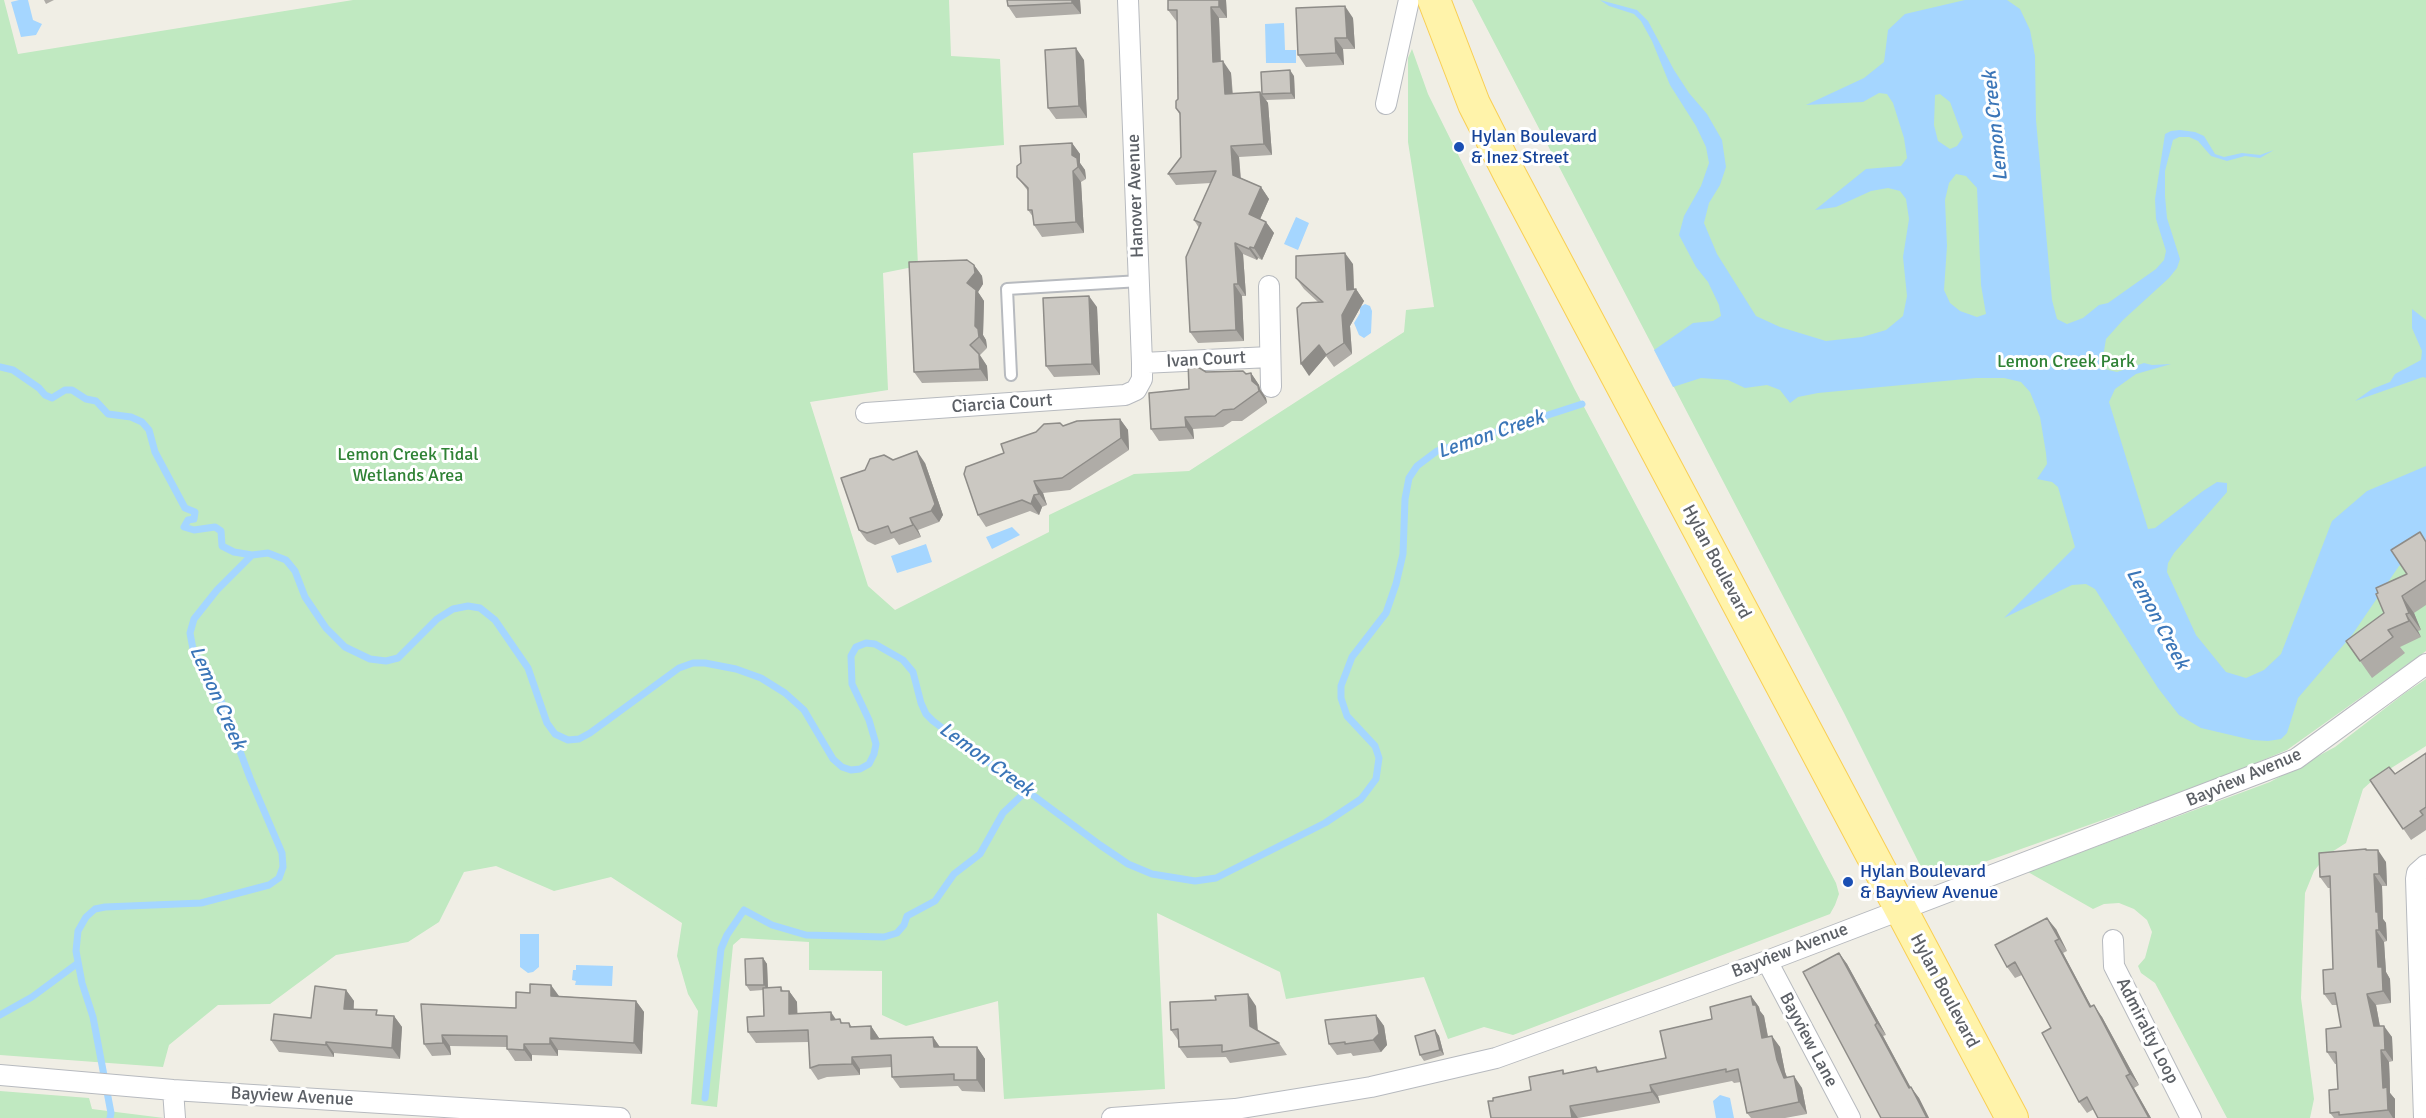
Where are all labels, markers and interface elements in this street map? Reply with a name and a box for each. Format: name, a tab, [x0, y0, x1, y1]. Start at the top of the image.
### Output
water label: Lemon Creek	[1978, 70, 2014, 182]
place label: Hylan Boulevard & Inez Street	[1471, 126, 1597, 168]
street label: Hanover Avenue	[1123, 134, 1149, 258]
marker: Hylan Boulevard & Inez Street	[1452, 140, 1466, 154]
street label: Ivan Court	[1166, 347, 1246, 373]
park label: Lemon Creek Park	[1997, 351, 2135, 373]
street label: Ciarcia Court	[951, 390, 1053, 418]
water label: Lemon Creek	[1435, 406, 1547, 464]
park label: Lemon Creek Tidal Wetlands Area	[337, 444, 479, 486]
street label: Hylan Boulevard	[1677, 501, 1755, 623]
water label: Lemon Creek	[2120, 564, 2194, 674]
water label: Lemon Creek	[184, 643, 250, 753]
water label: Lemon Creek	[934, 718, 1038, 802]
street label: Bayview Avenue	[2183, 744, 2305, 812]
place label: Hylan Boulevard & Bayview Avenue	[1860, 861, 1998, 904]
marker: Hylan Boulevard & Bayview Avenue	[1841, 875, 1855, 889]
street label: Bayview Avenue	[1729, 919, 1851, 983]
street label: Hylan Boulevard	[1905, 930, 1983, 1052]
street label: Admiralty Loop	[2111, 974, 2183, 1088]
street label: Bayview Lane	[1774, 989, 1842, 1091]
street label: Bayview Avenue	[230, 1083, 354, 1111]

